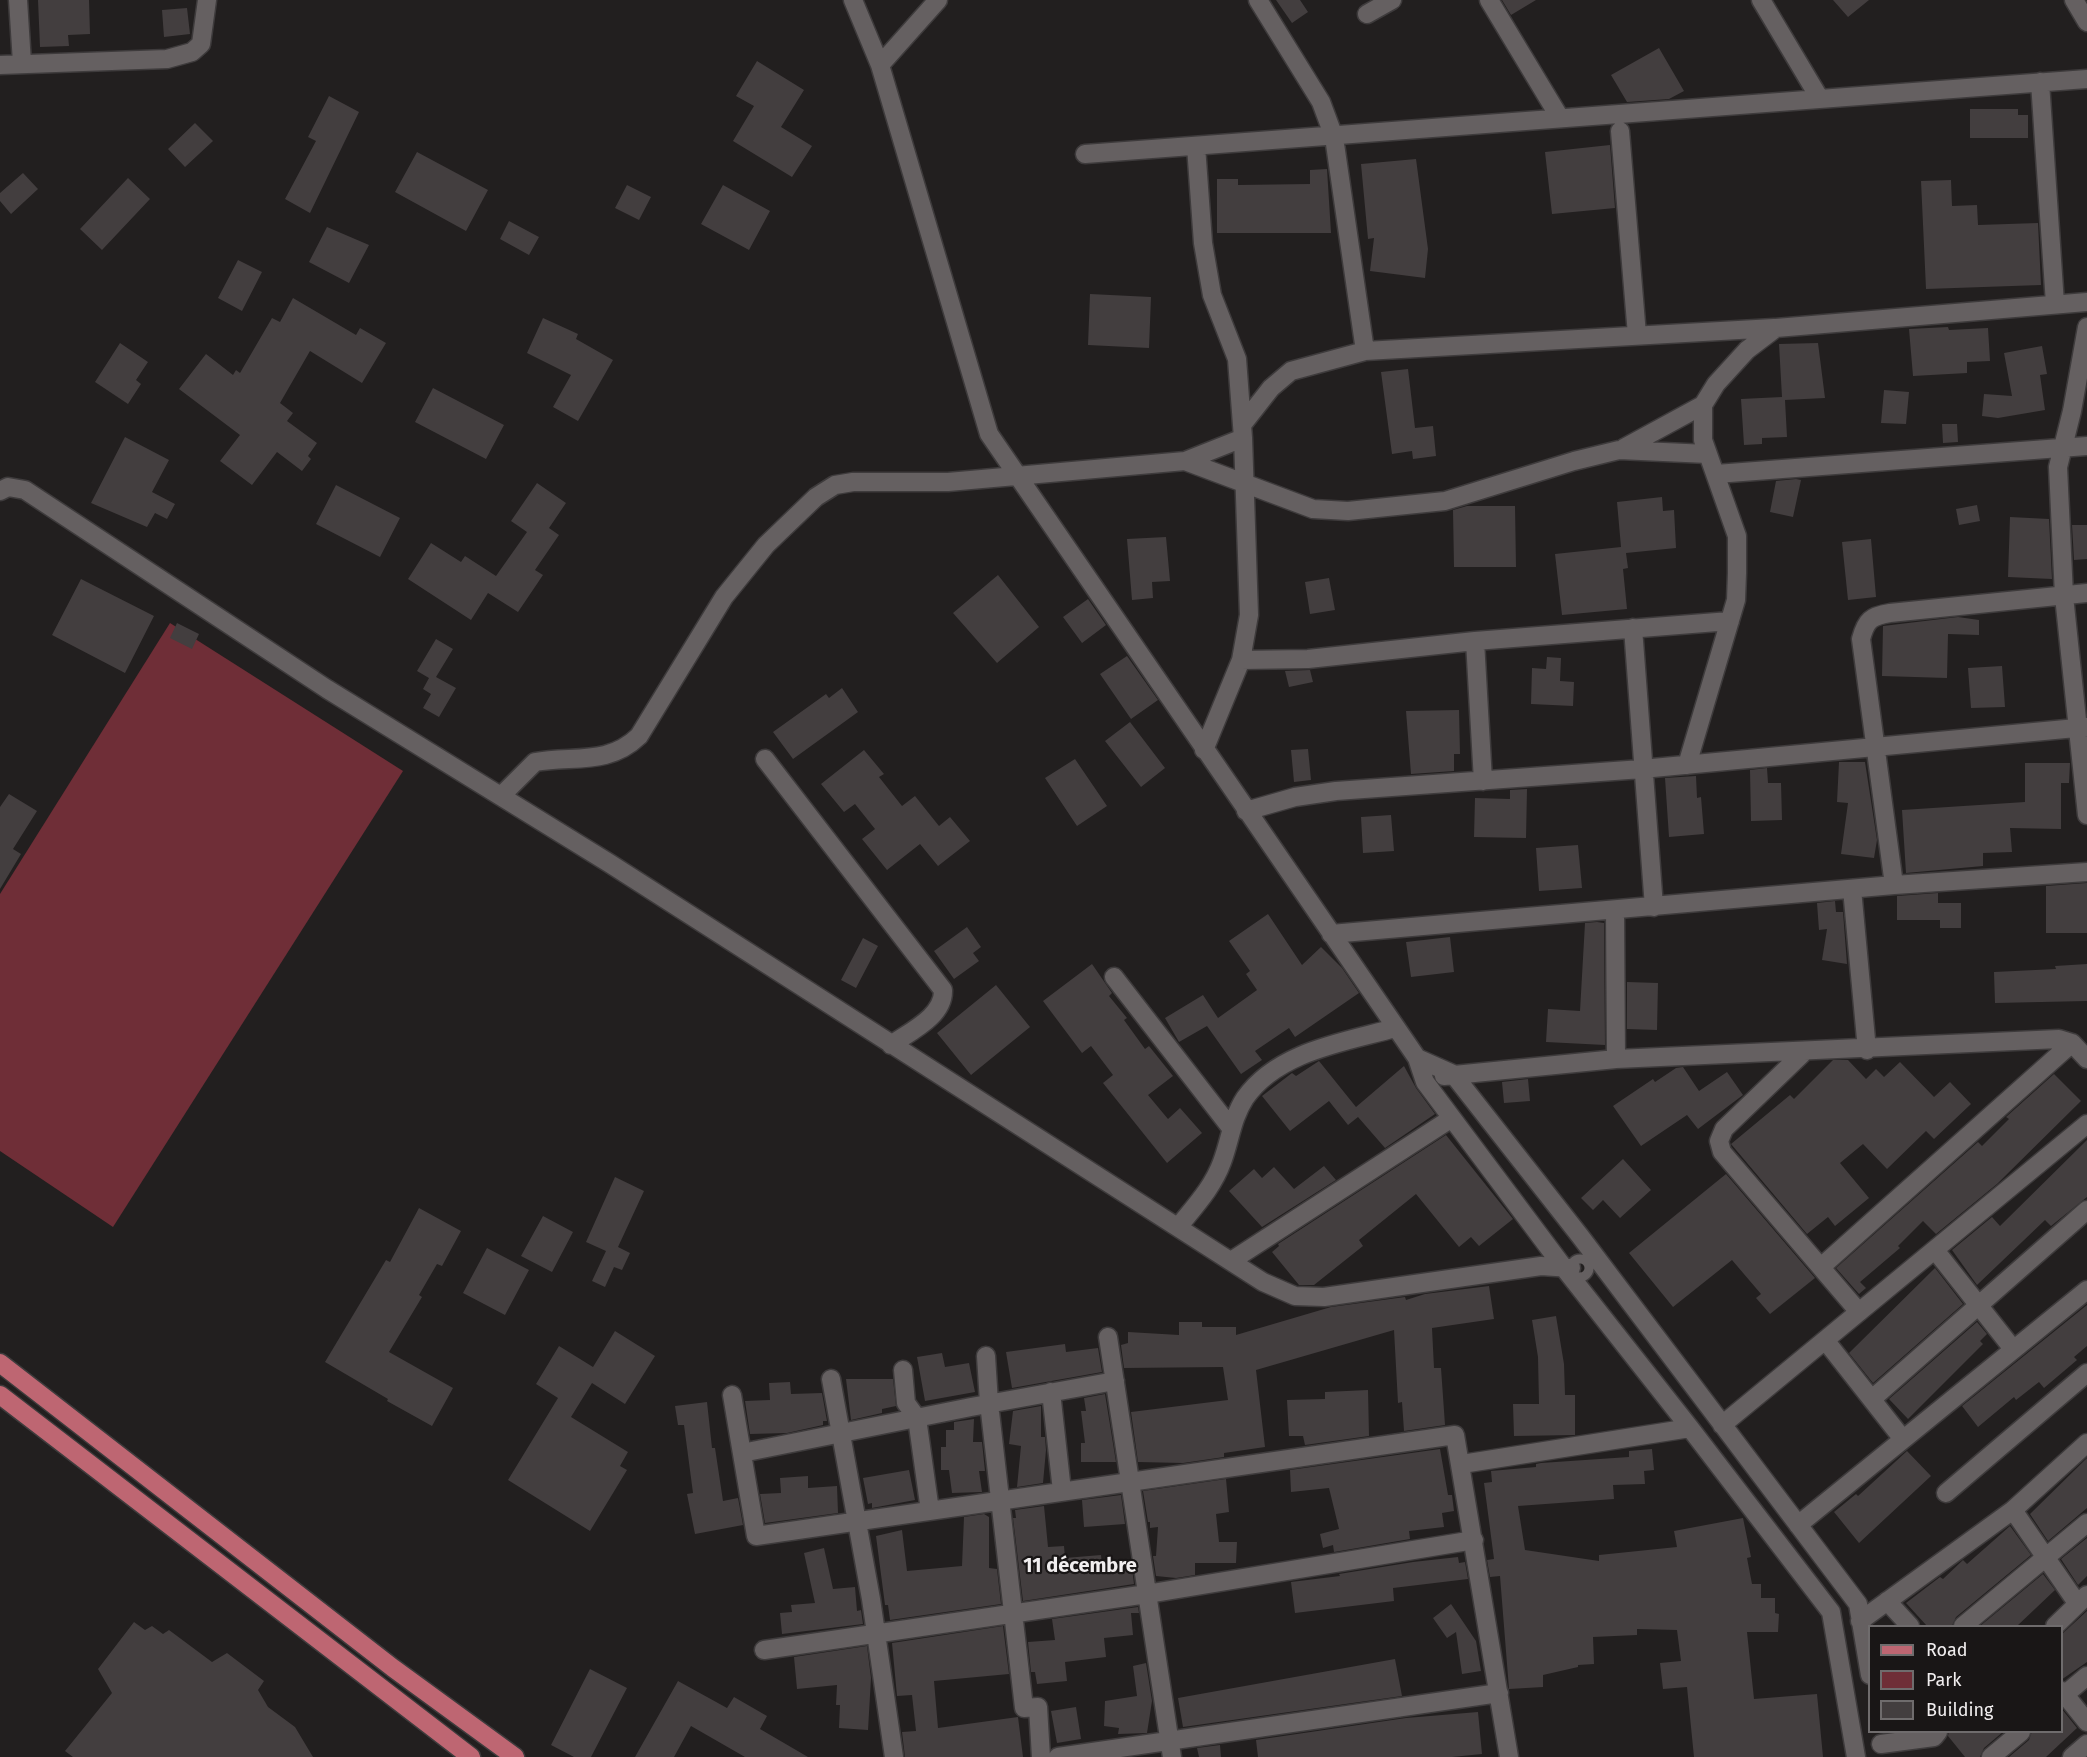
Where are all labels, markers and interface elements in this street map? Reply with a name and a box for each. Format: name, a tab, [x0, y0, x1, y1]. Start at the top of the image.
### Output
district label: 11 décembre	[1023, 1554, 1137, 1578]
legend	[1868, 1625, 2063, 1733]
text: Road	[1926, 1639, 1968, 1661]
text: Park	[1926, 1669, 1961, 1691]
text: Building	[1926, 1699, 1993, 1721]

